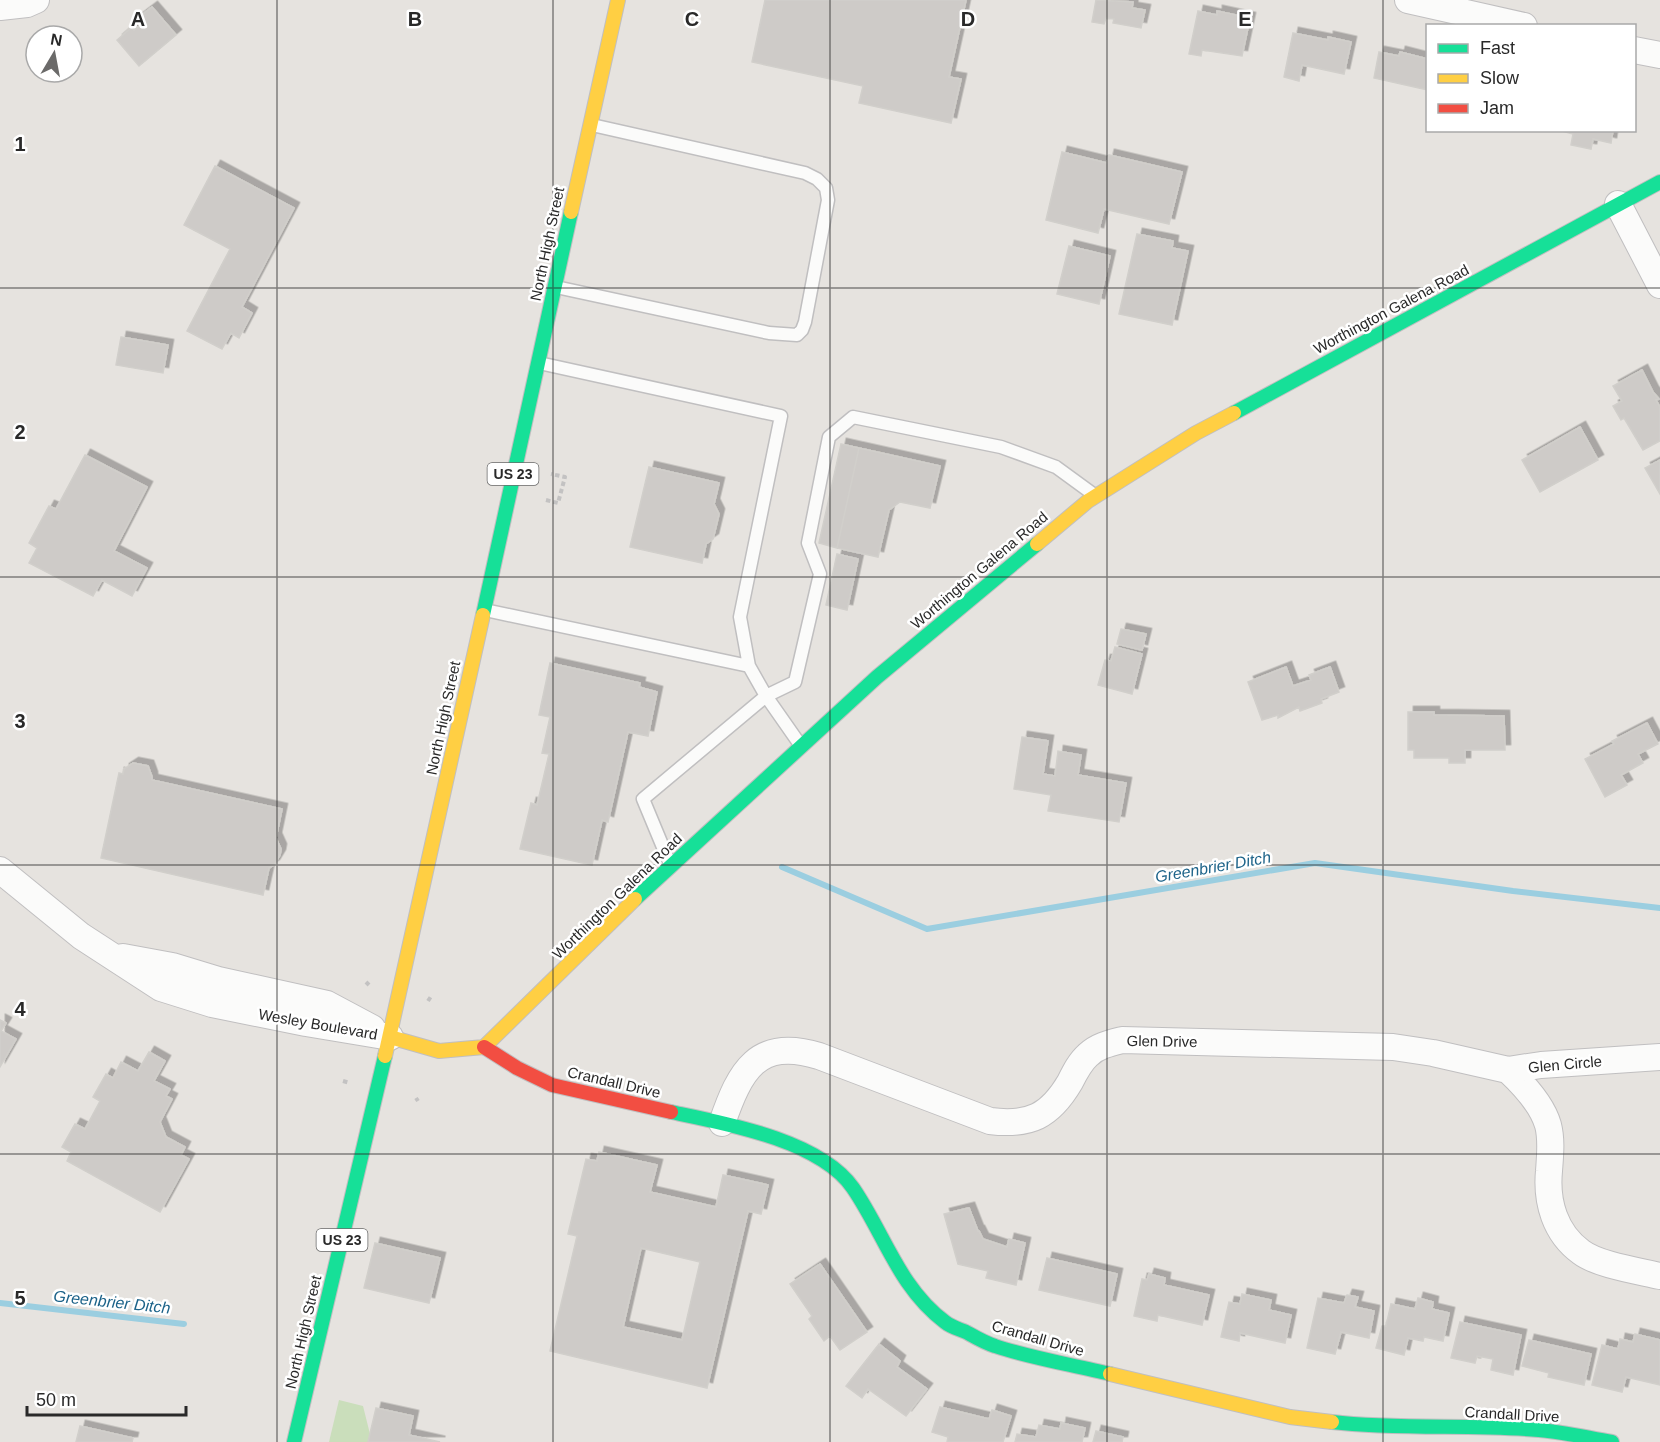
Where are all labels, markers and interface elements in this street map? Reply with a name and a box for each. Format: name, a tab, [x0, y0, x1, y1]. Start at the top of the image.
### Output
text: A	[131, 8, 145, 30]
text: B	[408, 8, 422, 30]
text: C	[685, 8, 699, 30]
text: D	[961, 8, 975, 30]
text: E	[1238, 8, 1252, 30]
north arrow	[24, 24, 84, 84]
legend	[1426, 24, 1636, 132]
text: N	[49, 30, 64, 49]
text: Fast	[1480, 38, 1515, 58]
text: Slow	[1480, 68, 1520, 88]
text: Jam	[1480, 98, 1514, 118]
text: 1	[14, 133, 26, 155]
street label: North High Street	[527, 185, 568, 302]
street label: Worthington Galena Road	[1311, 261, 1471, 357]
text: 2	[14, 421, 26, 443]
road number: US 23	[488, 463, 538, 485]
street label: Worthington Galena Road	[907, 508, 1051, 632]
street label: North High Street	[423, 659, 464, 776]
text: 3	[14, 710, 26, 732]
street label: Worthington Galena Road	[549, 830, 685, 962]
water label: Greenbrier Ditch	[1154, 848, 1272, 886]
text: 4	[14, 998, 26, 1020]
street label: Wesley Boulevard	[257, 1005, 379, 1043]
street label: Glen Drive	[1126, 1032, 1198, 1050]
street label: Glen Circle	[1527, 1052, 1603, 1076]
street label: Crandall Drive	[566, 1063, 662, 1101]
road number: US 23	[316, 1229, 368, 1251]
street label: North High Street	[282, 1273, 325, 1390]
text: 5	[14, 1287, 26, 1309]
water label: Greenbrier Ditch	[53, 1287, 171, 1317]
street label: Crandall Drive	[990, 1317, 1086, 1359]
scale bar	[27, 1379, 186, 1417]
text: 50 m	[36, 1390, 76, 1410]
street label: Crandall Drive	[1464, 1403, 1560, 1425]

